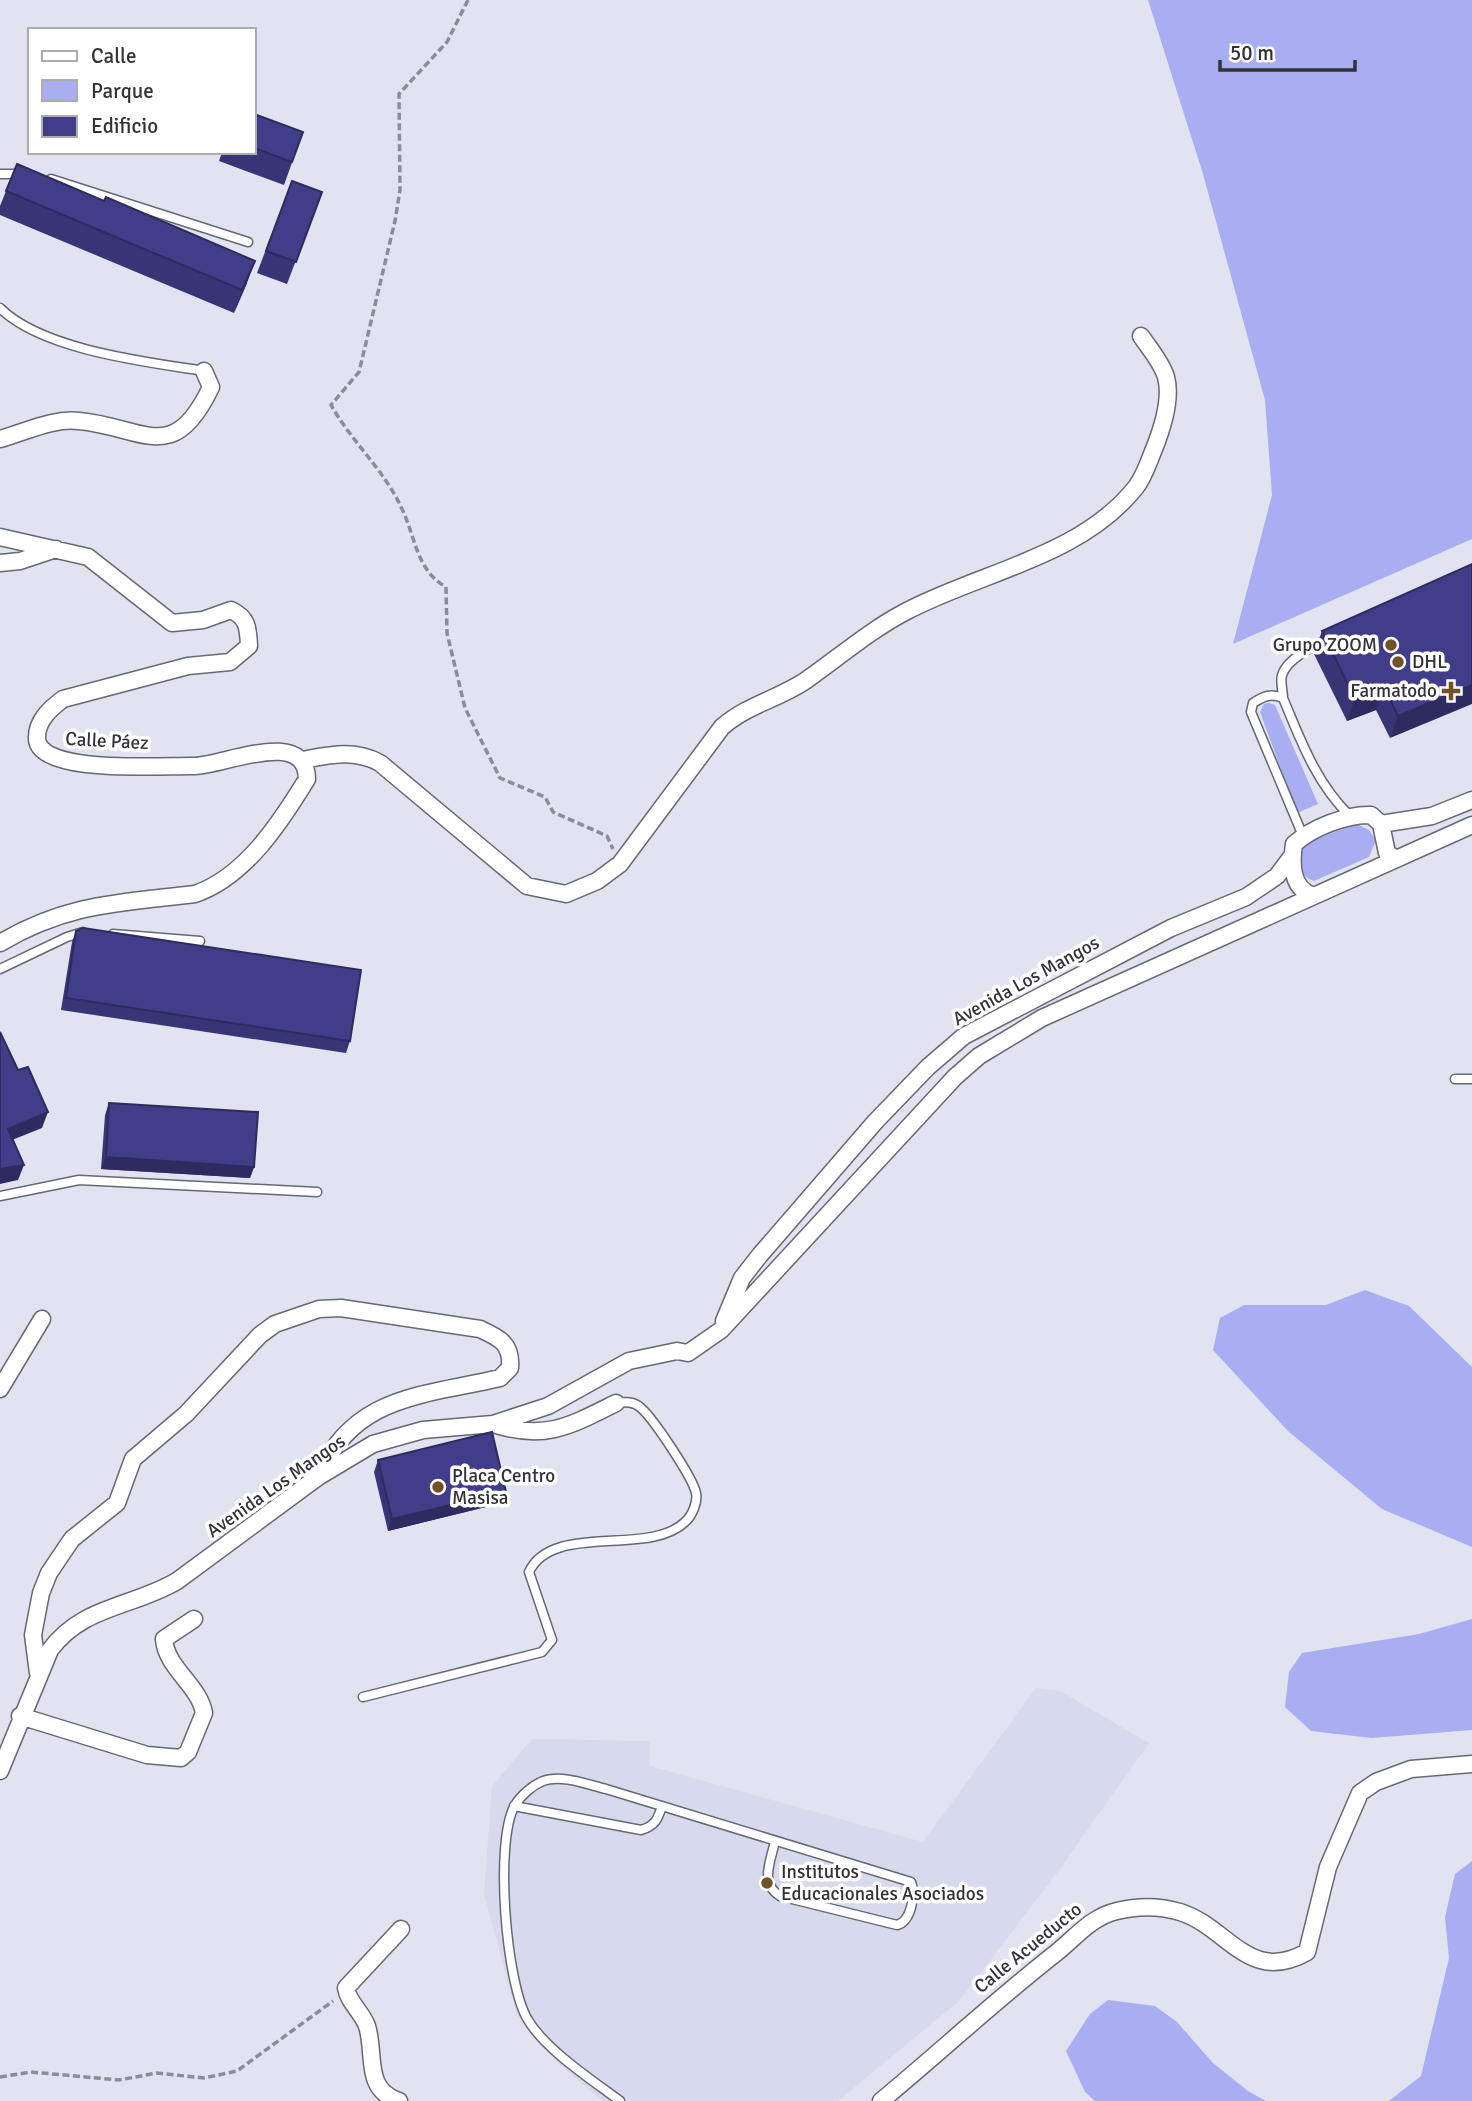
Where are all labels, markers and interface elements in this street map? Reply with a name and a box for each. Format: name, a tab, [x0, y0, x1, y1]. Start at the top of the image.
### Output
legend	[28, 28, 256, 154]
scale bar	[1220, 28, 1355, 72]
text: 50 m	[1230, 40, 1274, 66]
text: Calle	[91, 43, 137, 69]
text: Parque	[91, 78, 154, 104]
text: Edificio	[91, 113, 158, 139]
place label: Grupo ZOOM	[1273, 633, 1377, 657]
marker: Grupo ZOOM	[1383, 637, 1399, 653]
place label: DHL	[1412, 650, 1447, 674]
marker: DHL	[1390, 654, 1406, 670]
place label: Farmatodo	[1350, 679, 1437, 703]
marker: Farmatodo	[1443, 683, 1459, 699]
street label: Calle Páez	[65, 727, 149, 755]
street label: Avenida Los Mangos	[948, 931, 1104, 1031]
street label: Avenida Los Mangos	[202, 1429, 350, 1543]
place label: Placa Centro Masisa	[452, 1464, 555, 1510]
marker: Placa Centro Masisa	[430, 1479, 446, 1495]
place label: Institutos Educacionales Asociados	[781, 1860, 984, 1906]
marker: Institutos Educacionales Asociados	[759, 1875, 775, 1891]
street label: Calle Acueducto	[969, 1897, 1087, 1999]

